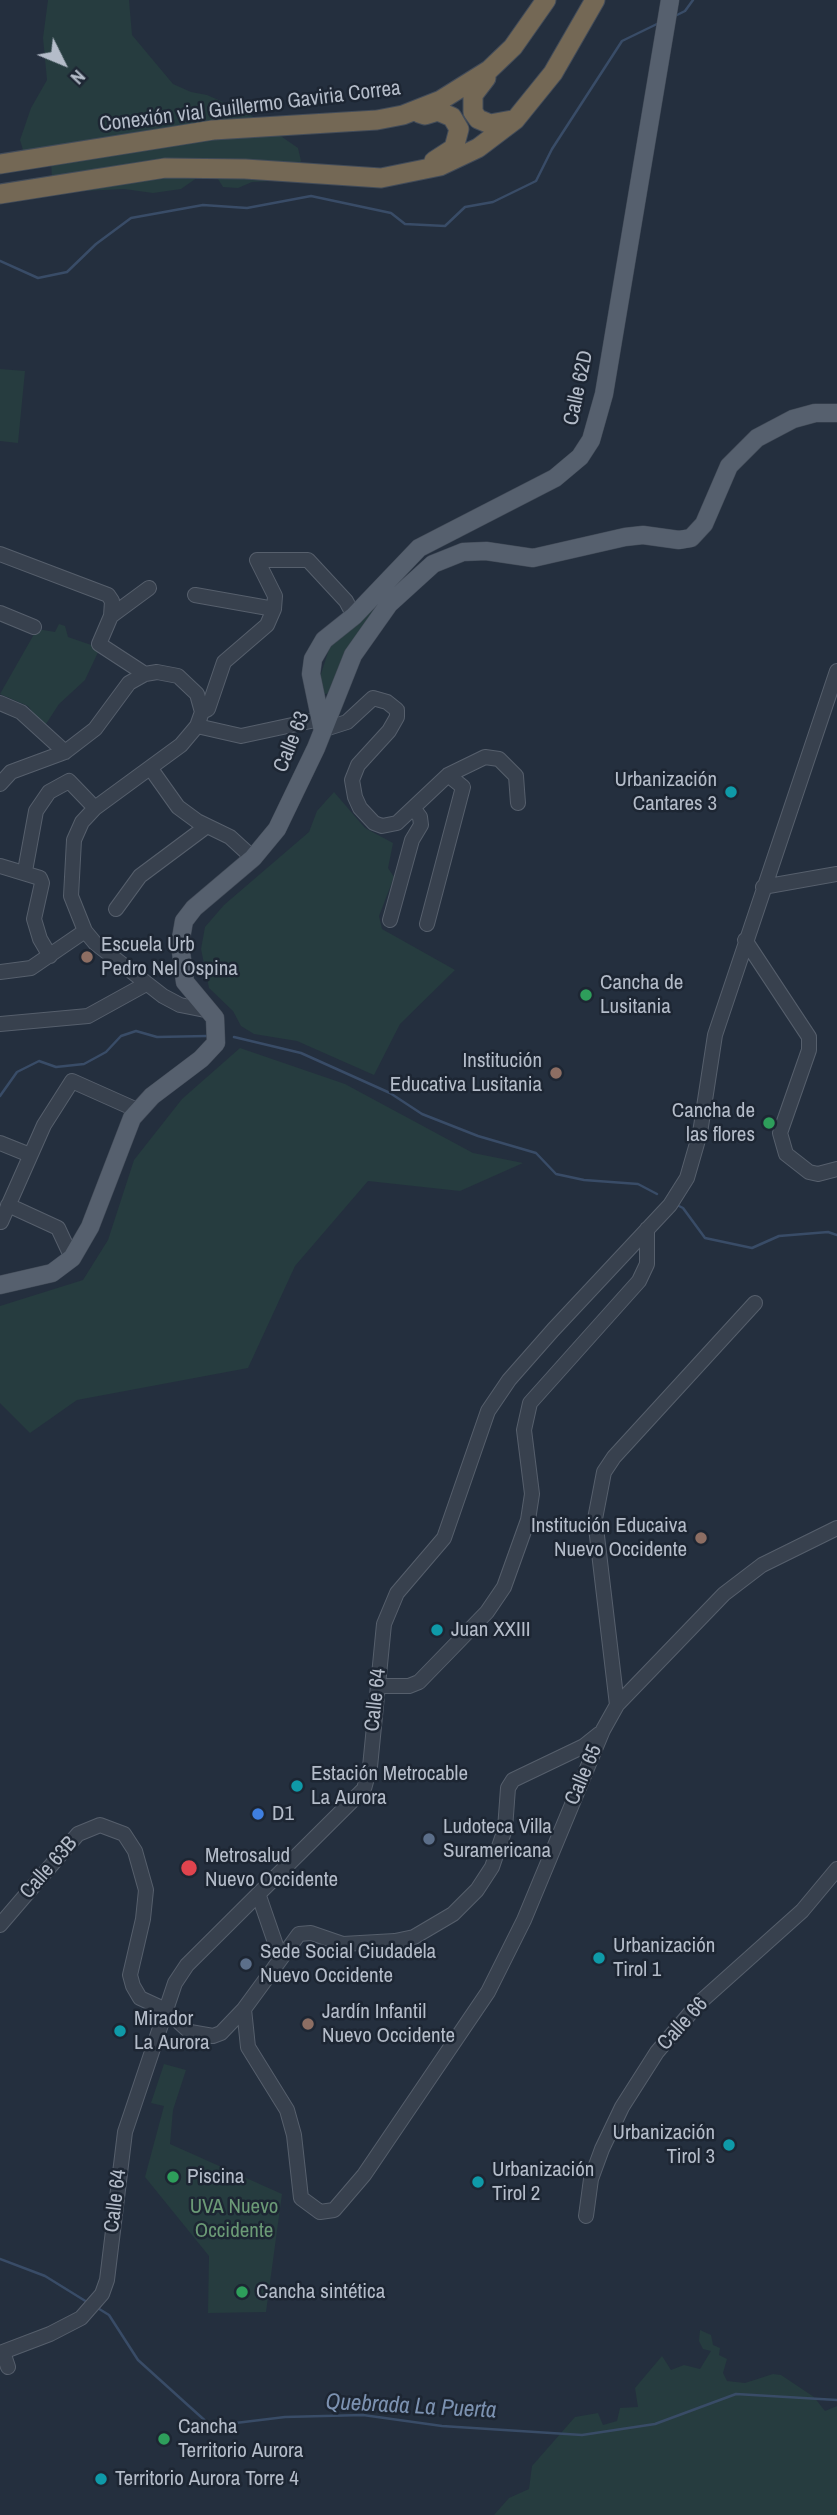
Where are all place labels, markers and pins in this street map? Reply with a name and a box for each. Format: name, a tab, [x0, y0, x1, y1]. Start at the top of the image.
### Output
place label: Urbanización Cantares 3	[615, 767, 717, 817]
marker: Urbanización Cantares 3	[723, 784, 739, 800]
place label: Escuela Urb Pedro Nel Ospina	[101, 932, 238, 982]
marker: Escuela Urb Pedro Nel Ospina	[79, 949, 95, 965]
place label: Cancha de Lusitania	[600, 970, 683, 1020]
marker: Cancha de Lusitania	[578, 987, 594, 1003]
place label: Institución Educativa Lusitania	[390, 1048, 542, 1098]
marker: Institución Educativa Lusitania	[548, 1065, 564, 1081]
place label: Cancha de las flores	[672, 1098, 755, 1148]
marker: Cancha de las flores	[761, 1115, 777, 1131]
place label: Institución Educaiva Nuevo Occidente	[531, 1513, 687, 1563]
marker: Institución Educaiva Nuevo Occidente	[693, 1530, 709, 1546]
place label: Juan XXIII	[451, 1617, 530, 1643]
marker: Juan XXIII	[429, 1622, 445, 1638]
place label: Estación Metrocable La Aurora	[311, 1761, 468, 1811]
marker: Estación Metrocable La Aurora	[289, 1778, 305, 1794]
place label: D1	[272, 1801, 294, 1827]
marker: D1	[250, 1806, 266, 1822]
place label: Ludoteca Villa Suramericana	[443, 1814, 552, 1864]
marker: Ludoteca Villa Suramericana	[421, 1831, 437, 1847]
place label: Metrosalud Nuevo Occidente	[205, 1843, 338, 1893]
marker: Metrosalud Nuevo Occidente	[179, 1858, 199, 1878]
place label: Urbanización Tirol 1	[613, 1933, 715, 1983]
place label: Sede Social Ciudadela Nuevo Occidente	[260, 1939, 436, 1989]
marker: Urbanización Tirol 1	[591, 1950, 607, 1966]
marker: Sede Social Ciudadela Nuevo Occidente	[238, 1956, 254, 1972]
place label: Jardín Infantil Nuevo Occidente	[322, 1999, 455, 2049]
place label: Mirador La Aurora	[134, 2006, 210, 2056]
marker: Jardín Infantil Nuevo Occidente	[300, 2016, 316, 2032]
marker: Mirador La Aurora	[112, 2023, 128, 2039]
place label: Urbanización Tirol 3	[613, 2120, 715, 2170]
marker: Urbanización Tirol 3	[721, 2137, 737, 2153]
place label: Urbanización Tirol 2	[492, 2157, 594, 2207]
place label: Piscina	[187, 2164, 244, 2190]
marker: Piscina	[165, 2169, 181, 2185]
marker: Urbanización Tirol 2	[470, 2174, 486, 2190]
place label: Cancha sintética	[256, 2279, 385, 2305]
marker: Cancha sintética	[234, 2284, 250, 2300]
place label: Cancha Territorio Aurora	[178, 2414, 303, 2464]
marker: Cancha Territorio Aurora	[156, 2431, 172, 2447]
place label: Territorio Aurora Torre 4	[115, 2466, 299, 2492]
marker: Territorio Aurora Torre 4	[93, 2471, 109, 2487]

